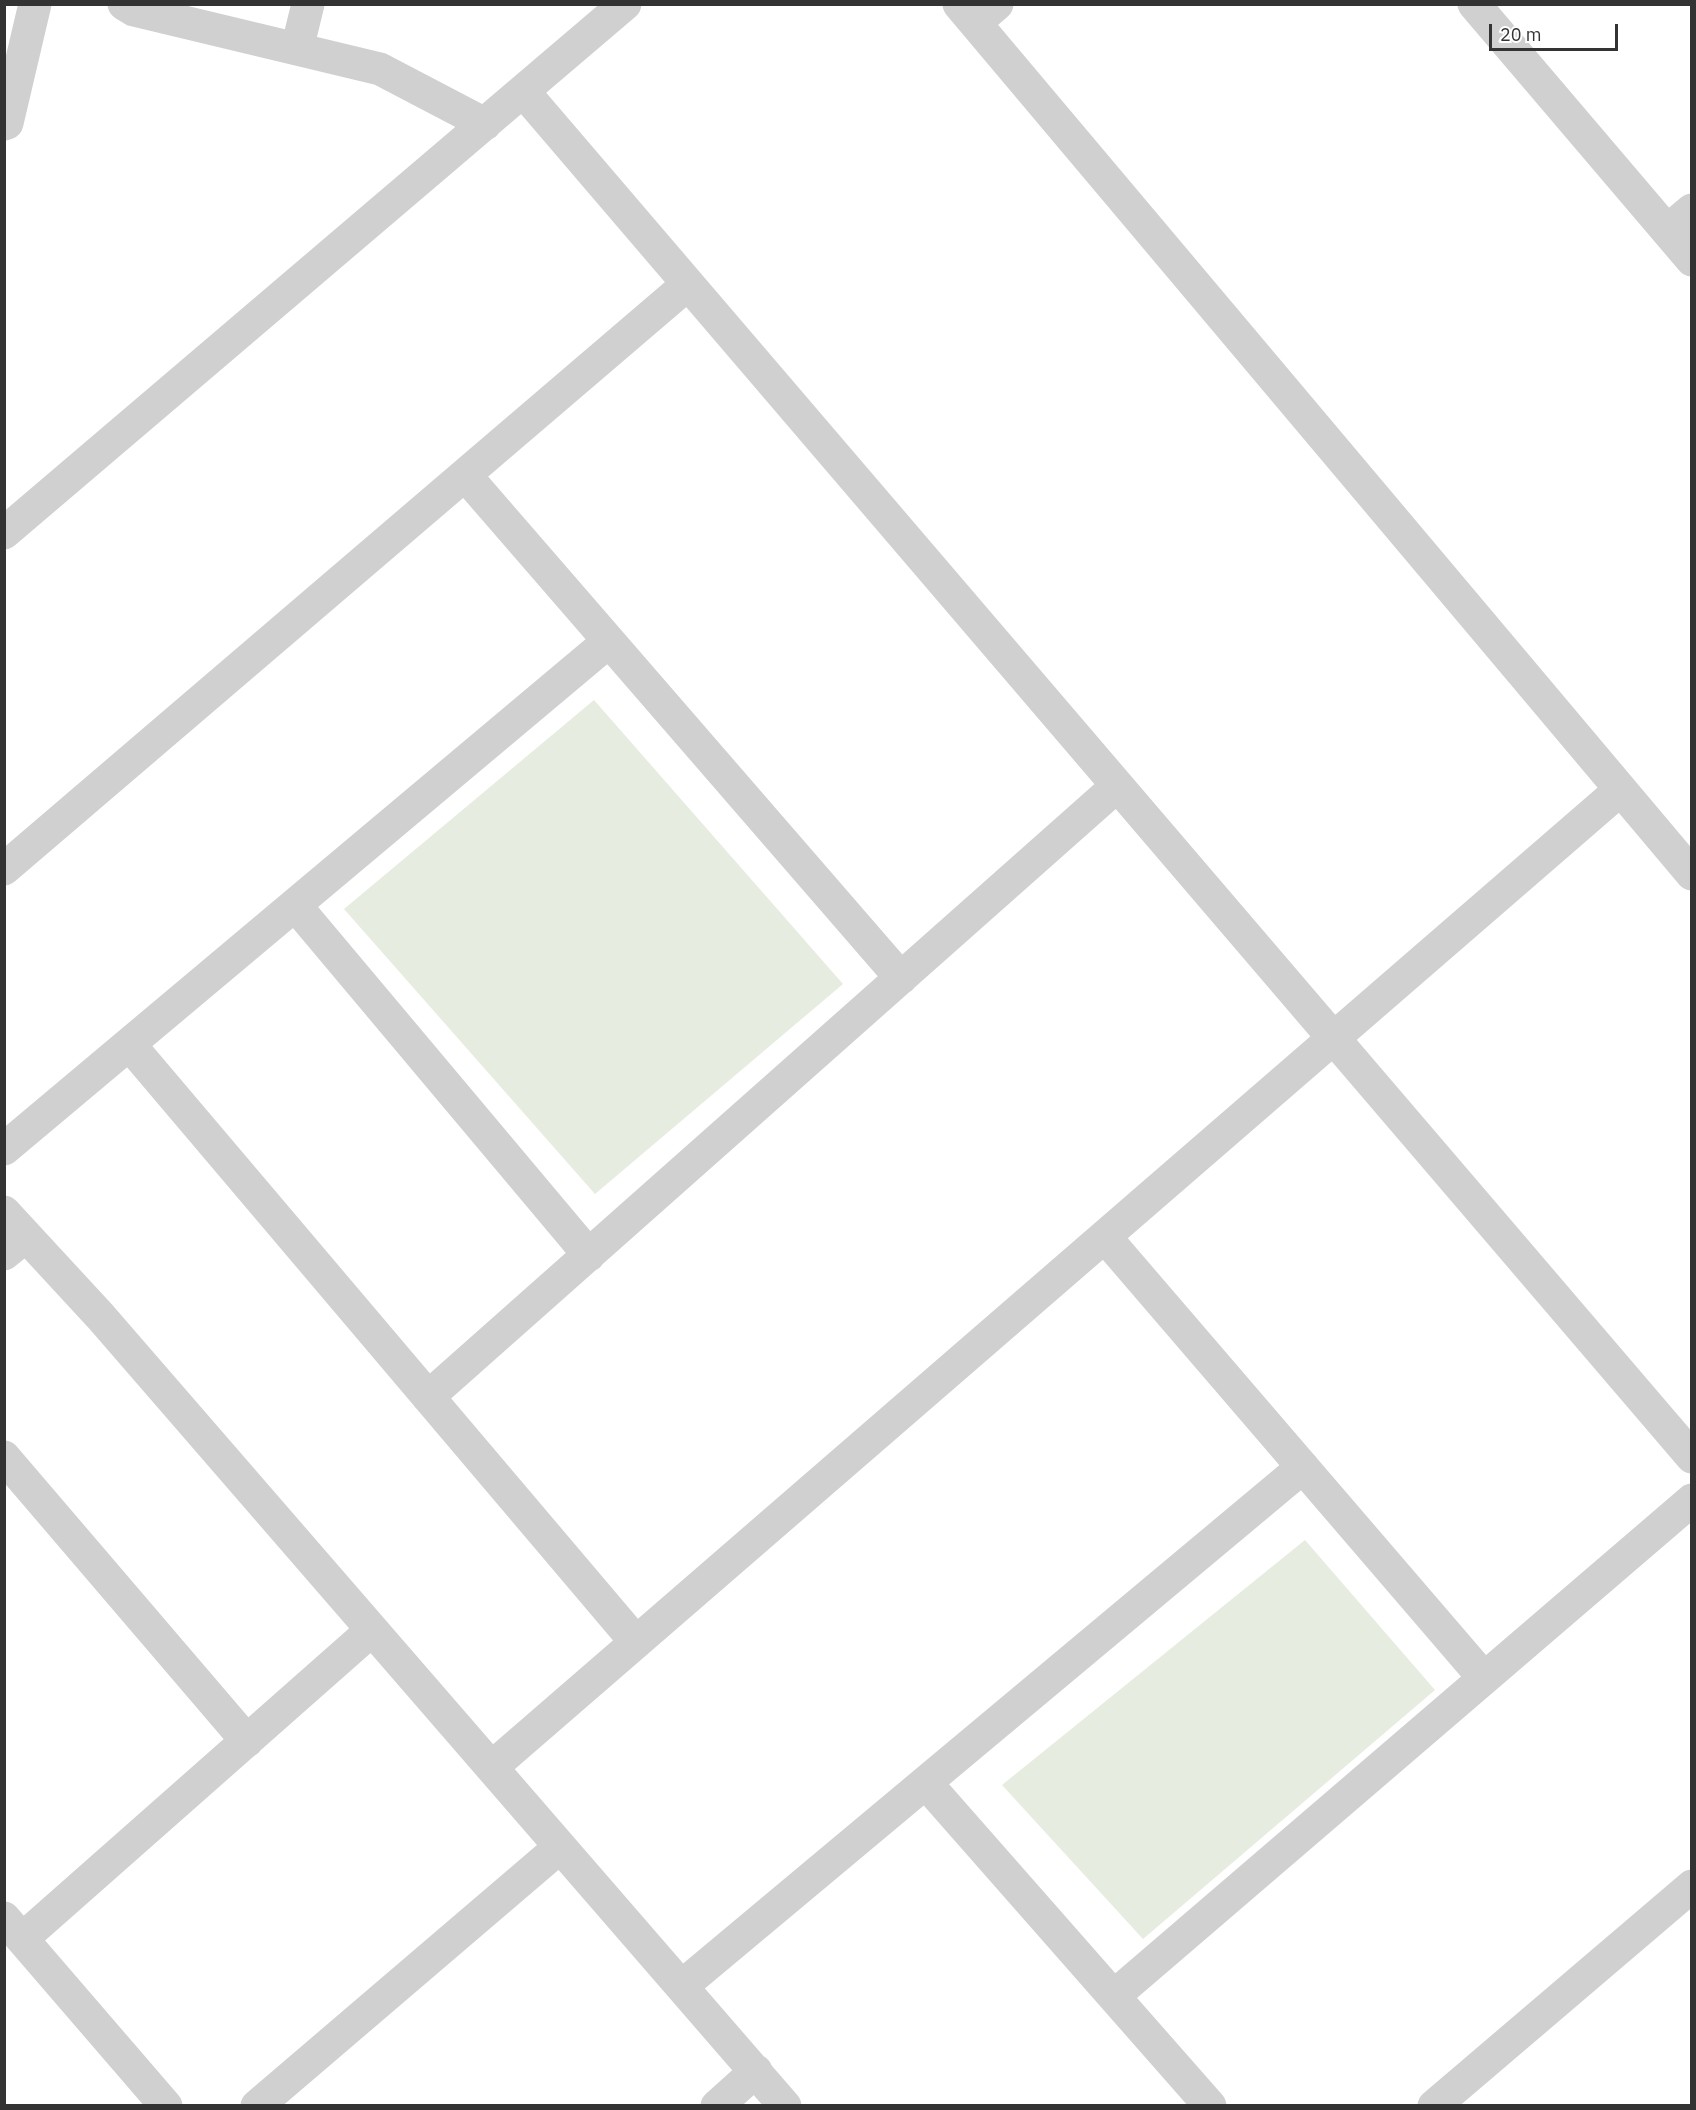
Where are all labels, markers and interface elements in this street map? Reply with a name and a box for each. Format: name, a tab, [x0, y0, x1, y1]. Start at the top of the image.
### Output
scale bar	[1492, 12, 1621, 50]
text: 20 m	[1500, 23, 1542, 46]

